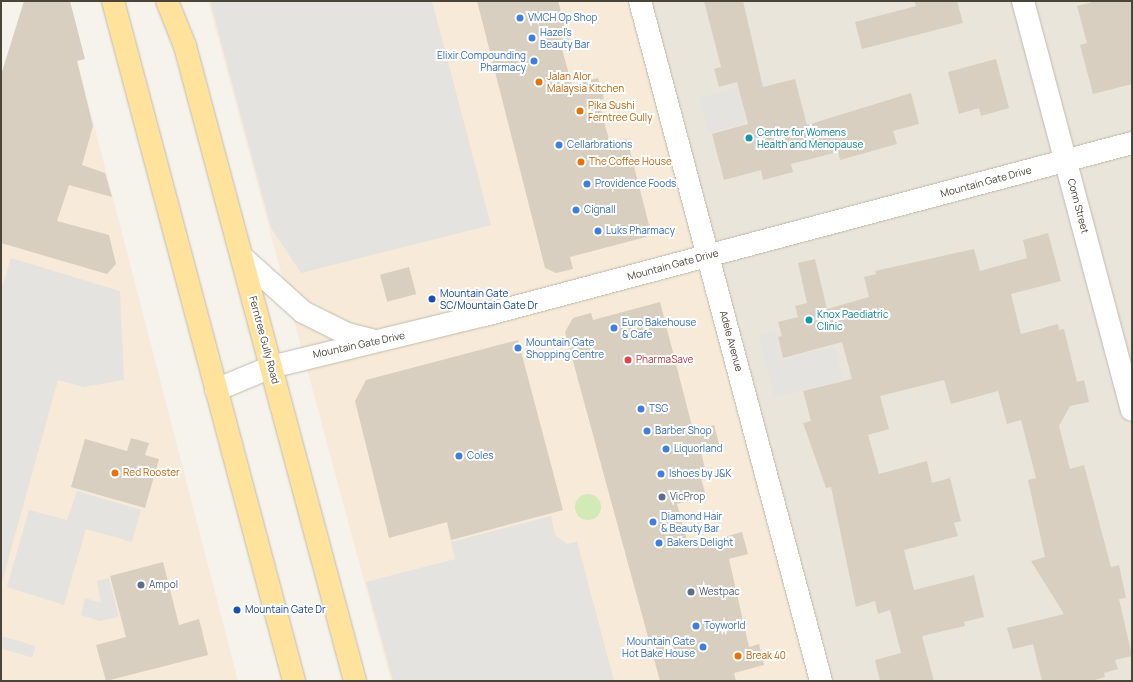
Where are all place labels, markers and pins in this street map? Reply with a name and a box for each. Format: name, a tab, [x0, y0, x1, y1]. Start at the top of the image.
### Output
place label: VMCH Op Shop	[528, 12, 598, 24]
marker: VMCH Op Shop	[515, 13, 525, 23]
place label: Hazel's Beauty Bar	[540, 26, 590, 50]
marker: Hazel's Beauty Bar	[527, 33, 537, 43]
place label: Elixir Compounding Pharmacy	[437, 49, 526, 72]
marker: Elixir Compounding Pharmacy	[529, 56, 539, 66]
place label: Jalan Alor Malaysia Kitchen	[547, 70, 624, 94]
marker: Jalan Alor Malaysia Kitchen	[534, 77, 544, 87]
place label: Pika Sushi Ferntree Gully	[588, 99, 652, 122]
marker: Pika Sushi Ferntree Gully	[575, 106, 585, 116]
place label: Centre for Womens Health and Menopause	[757, 126, 863, 150]
marker: Centre for Womens Health and Menopause	[744, 133, 754, 143]
place label: Cellarbrations	[567, 139, 632, 151]
marker: Cellarbrations	[554, 140, 564, 150]
place label: The Coffee House	[589, 156, 672, 168]
marker: The Coffee House	[576, 157, 586, 167]
place label: Providence Foods	[595, 178, 676, 190]
marker: Providence Foods	[582, 179, 592, 189]
place label: Cignall	[584, 204, 616, 216]
marker: Cignall	[571, 205, 581, 215]
place label: Luks Pharmacy	[606, 225, 675, 237]
marker: Luks Pharmacy	[593, 226, 603, 236]
place label: Mountain Gate SC/Mountain Gate Dr	[440, 287, 538, 310]
marker: Mountain Gate SC/Mountain Gate Dr	[427, 294, 437, 304]
place label: Knox Paediatric Clinic	[817, 308, 888, 332]
marker: Knox Paediatric Clinic	[804, 315, 814, 325]
place label: Euro Bakehouse & Cafe	[622, 316, 696, 340]
marker: Euro Bakehouse & Cafe	[609, 323, 619, 333]
place label: Mountain Gate Shopping Centre	[526, 336, 604, 360]
marker: Mountain Gate Shopping Centre	[513, 343, 523, 353]
place label: PharmaSave	[636, 354, 693, 366]
marker: PharmaSave	[623, 355, 633, 365]
place label: TSG	[649, 403, 668, 415]
marker: TSG	[636, 404, 646, 414]
place label: Barber Shop	[655, 425, 712, 437]
marker: Barber Shop	[642, 426, 652, 436]
place label: Liquorland	[674, 443, 723, 455]
marker: Liquorland	[661, 444, 671, 454]
place label: Coles	[467, 450, 493, 462]
marker: Coles	[454, 451, 464, 461]
place label: Red Rooster	[123, 467, 180, 479]
marker: Red Rooster	[110, 468, 120, 478]
place label: Ishoes by J&K	[669, 468, 732, 480]
marker: Ishoes by J&K	[656, 469, 666, 479]
place label: VicProp	[670, 491, 705, 503]
marker: VicProp	[657, 492, 667, 502]
place label: Diamond Hair & Beauty Bar	[661, 510, 722, 534]
marker: Diamond Hair & Beauty Bar	[648, 517, 658, 527]
place label: Bakers Delight	[667, 537, 733, 549]
marker: Bakers Delight	[654, 538, 664, 548]
place label: Ampol	[149, 579, 178, 591]
marker: Ampol	[136, 580, 146, 590]
place label: Westpac	[699, 586, 740, 598]
marker: Westpac	[686, 587, 696, 597]
place label: Mountain Gate Dr	[245, 604, 326, 616]
marker: Mountain Gate Dr	[232, 605, 242, 615]
place label: Toyworld	[704, 620, 745, 632]
marker: Toyworld	[691, 621, 701, 631]
place label: Mountain Gate Hot Bake House	[622, 635, 695, 658]
marker: Mountain Gate Hot Bake House	[698, 642, 708, 652]
place label: Break 40	[746, 650, 786, 662]
marker: Break 40	[733, 651, 743, 661]

